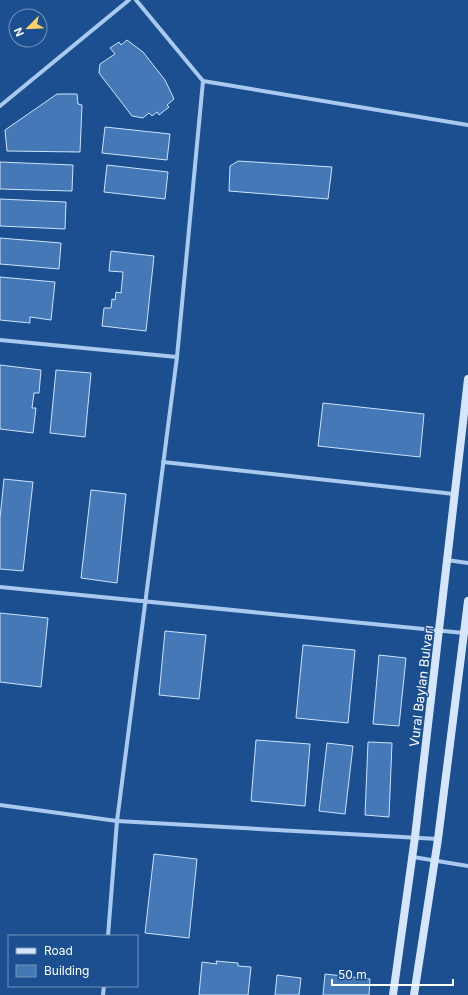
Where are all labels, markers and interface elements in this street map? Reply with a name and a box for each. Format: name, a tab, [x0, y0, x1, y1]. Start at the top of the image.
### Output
north arrow	[8, 8, 48, 48]
text: N	[11, 25, 27, 39]
street label: Vural Baylan Bulvarı	[406, 624, 436, 748]
legend	[8, 935, 138, 987]
text: Road	[44, 943, 73, 958]
scale bar	[332, 961, 453, 987]
text: Building	[44, 963, 89, 978]
text: 50 m	[338, 967, 367, 982]

